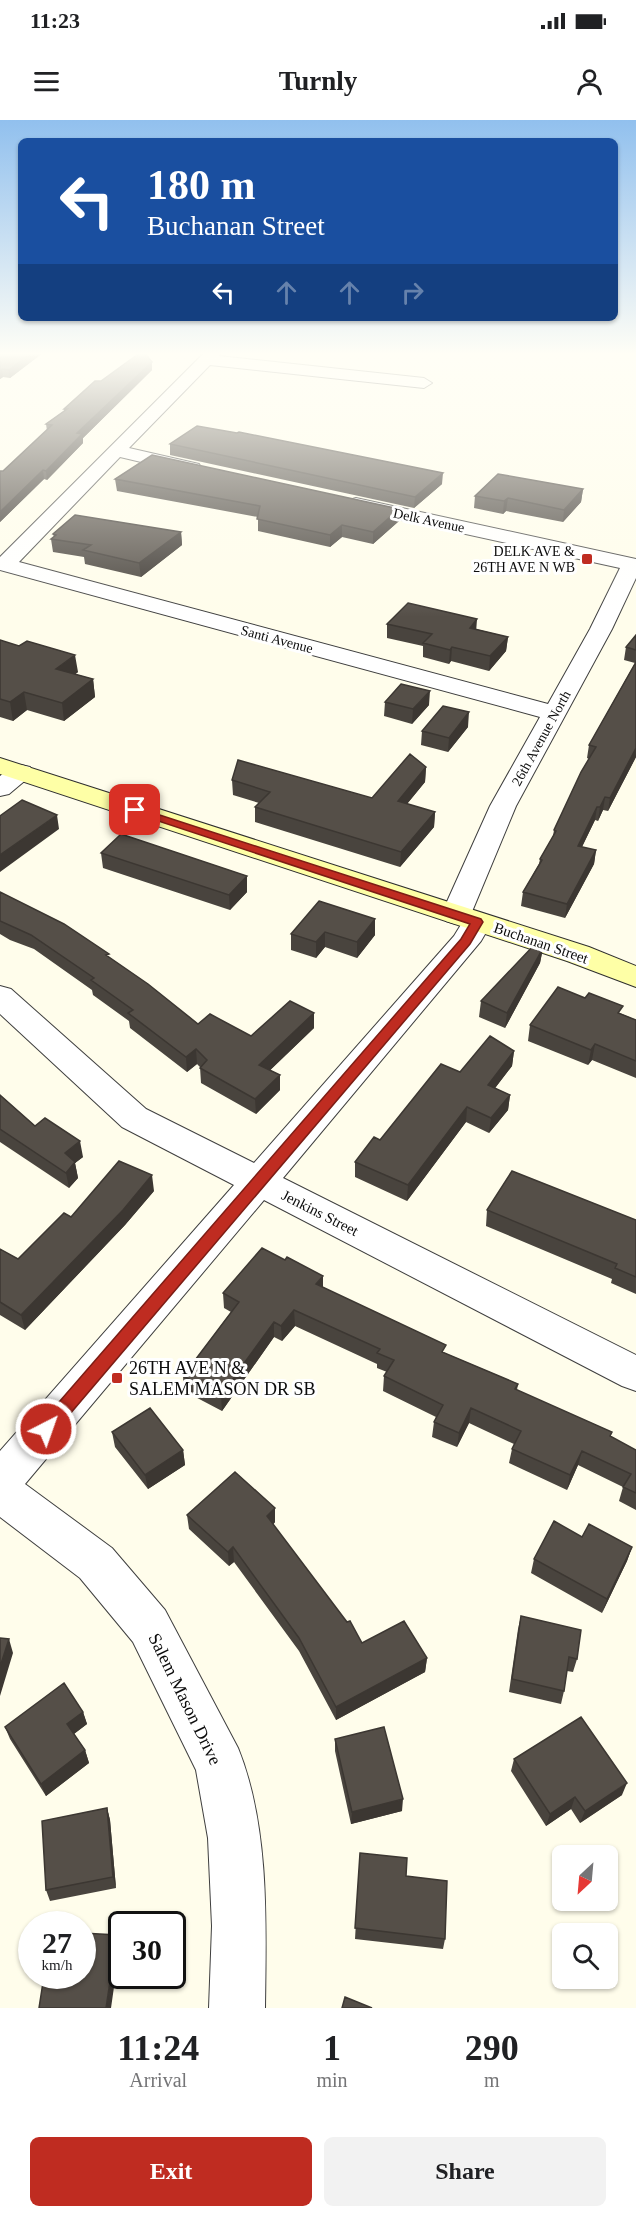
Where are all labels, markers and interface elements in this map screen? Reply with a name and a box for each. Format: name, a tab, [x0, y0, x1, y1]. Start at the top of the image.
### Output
text: 11:23	[30, 8, 80, 33]
icon: menu	[30, 65, 63, 98]
icon: person	[573, 65, 606, 98]
text: Turnly	[279, 66, 357, 96]
icon: left	[48, 162, 126, 240]
text: 180 m	[147, 162, 256, 208]
text: Buchanan Street	[147, 211, 325, 241]
icon: left	[207, 276, 240, 309]
icon: ahead	[270, 276, 303, 309]
icon: ahead	[333, 276, 366, 309]
icon: right	[396, 276, 429, 309]
street label: Delk Avenue	[392, 506, 466, 535]
place label: DELK AVE & 26TH AVE N WB	[473, 544, 575, 575]
marker: DELK AVE & 26TH AVE N WB	[580, 552, 594, 566]
street label: Santi Avenue	[239, 623, 315, 656]
street label: 26th Avenue North	[509, 688, 574, 788]
pin	[109, 784, 160, 835]
icon: arrive	[118, 793, 151, 826]
street label: Buchanan Street	[492, 919, 591, 967]
street label: Jenkins Street	[279, 1187, 362, 1240]
place label: 26TH AVE N & SALEM MASON DR SB	[129, 1358, 316, 1399]
marker: 26TH AVE N & SALEM MASON DR SB	[110, 1371, 124, 1385]
position arrow	[14, 1397, 78, 1461]
street label: Salem Mason Drive	[144, 1630, 226, 1768]
north arrow	[552, 1845, 618, 1911]
map controls	[552, 1845, 618, 1989]
speed limit sign: 30	[108, 1911, 186, 1989]
button: search	[552, 1923, 618, 1989]
text: 27	[42, 1926, 72, 1959]
text: km/h	[42, 1957, 72, 1973]
text: 11:24	[117, 2028, 199, 2068]
text: 1	[323, 2028, 341, 2068]
text: 290	[465, 2028, 519, 2068]
text: Arrival	[129, 2069, 187, 2091]
text: min	[316, 2069, 348, 2091]
text: m	[484, 2069, 500, 2091]
button: Exit	[30, 2137, 312, 2206]
button: Share	[324, 2137, 606, 2206]

